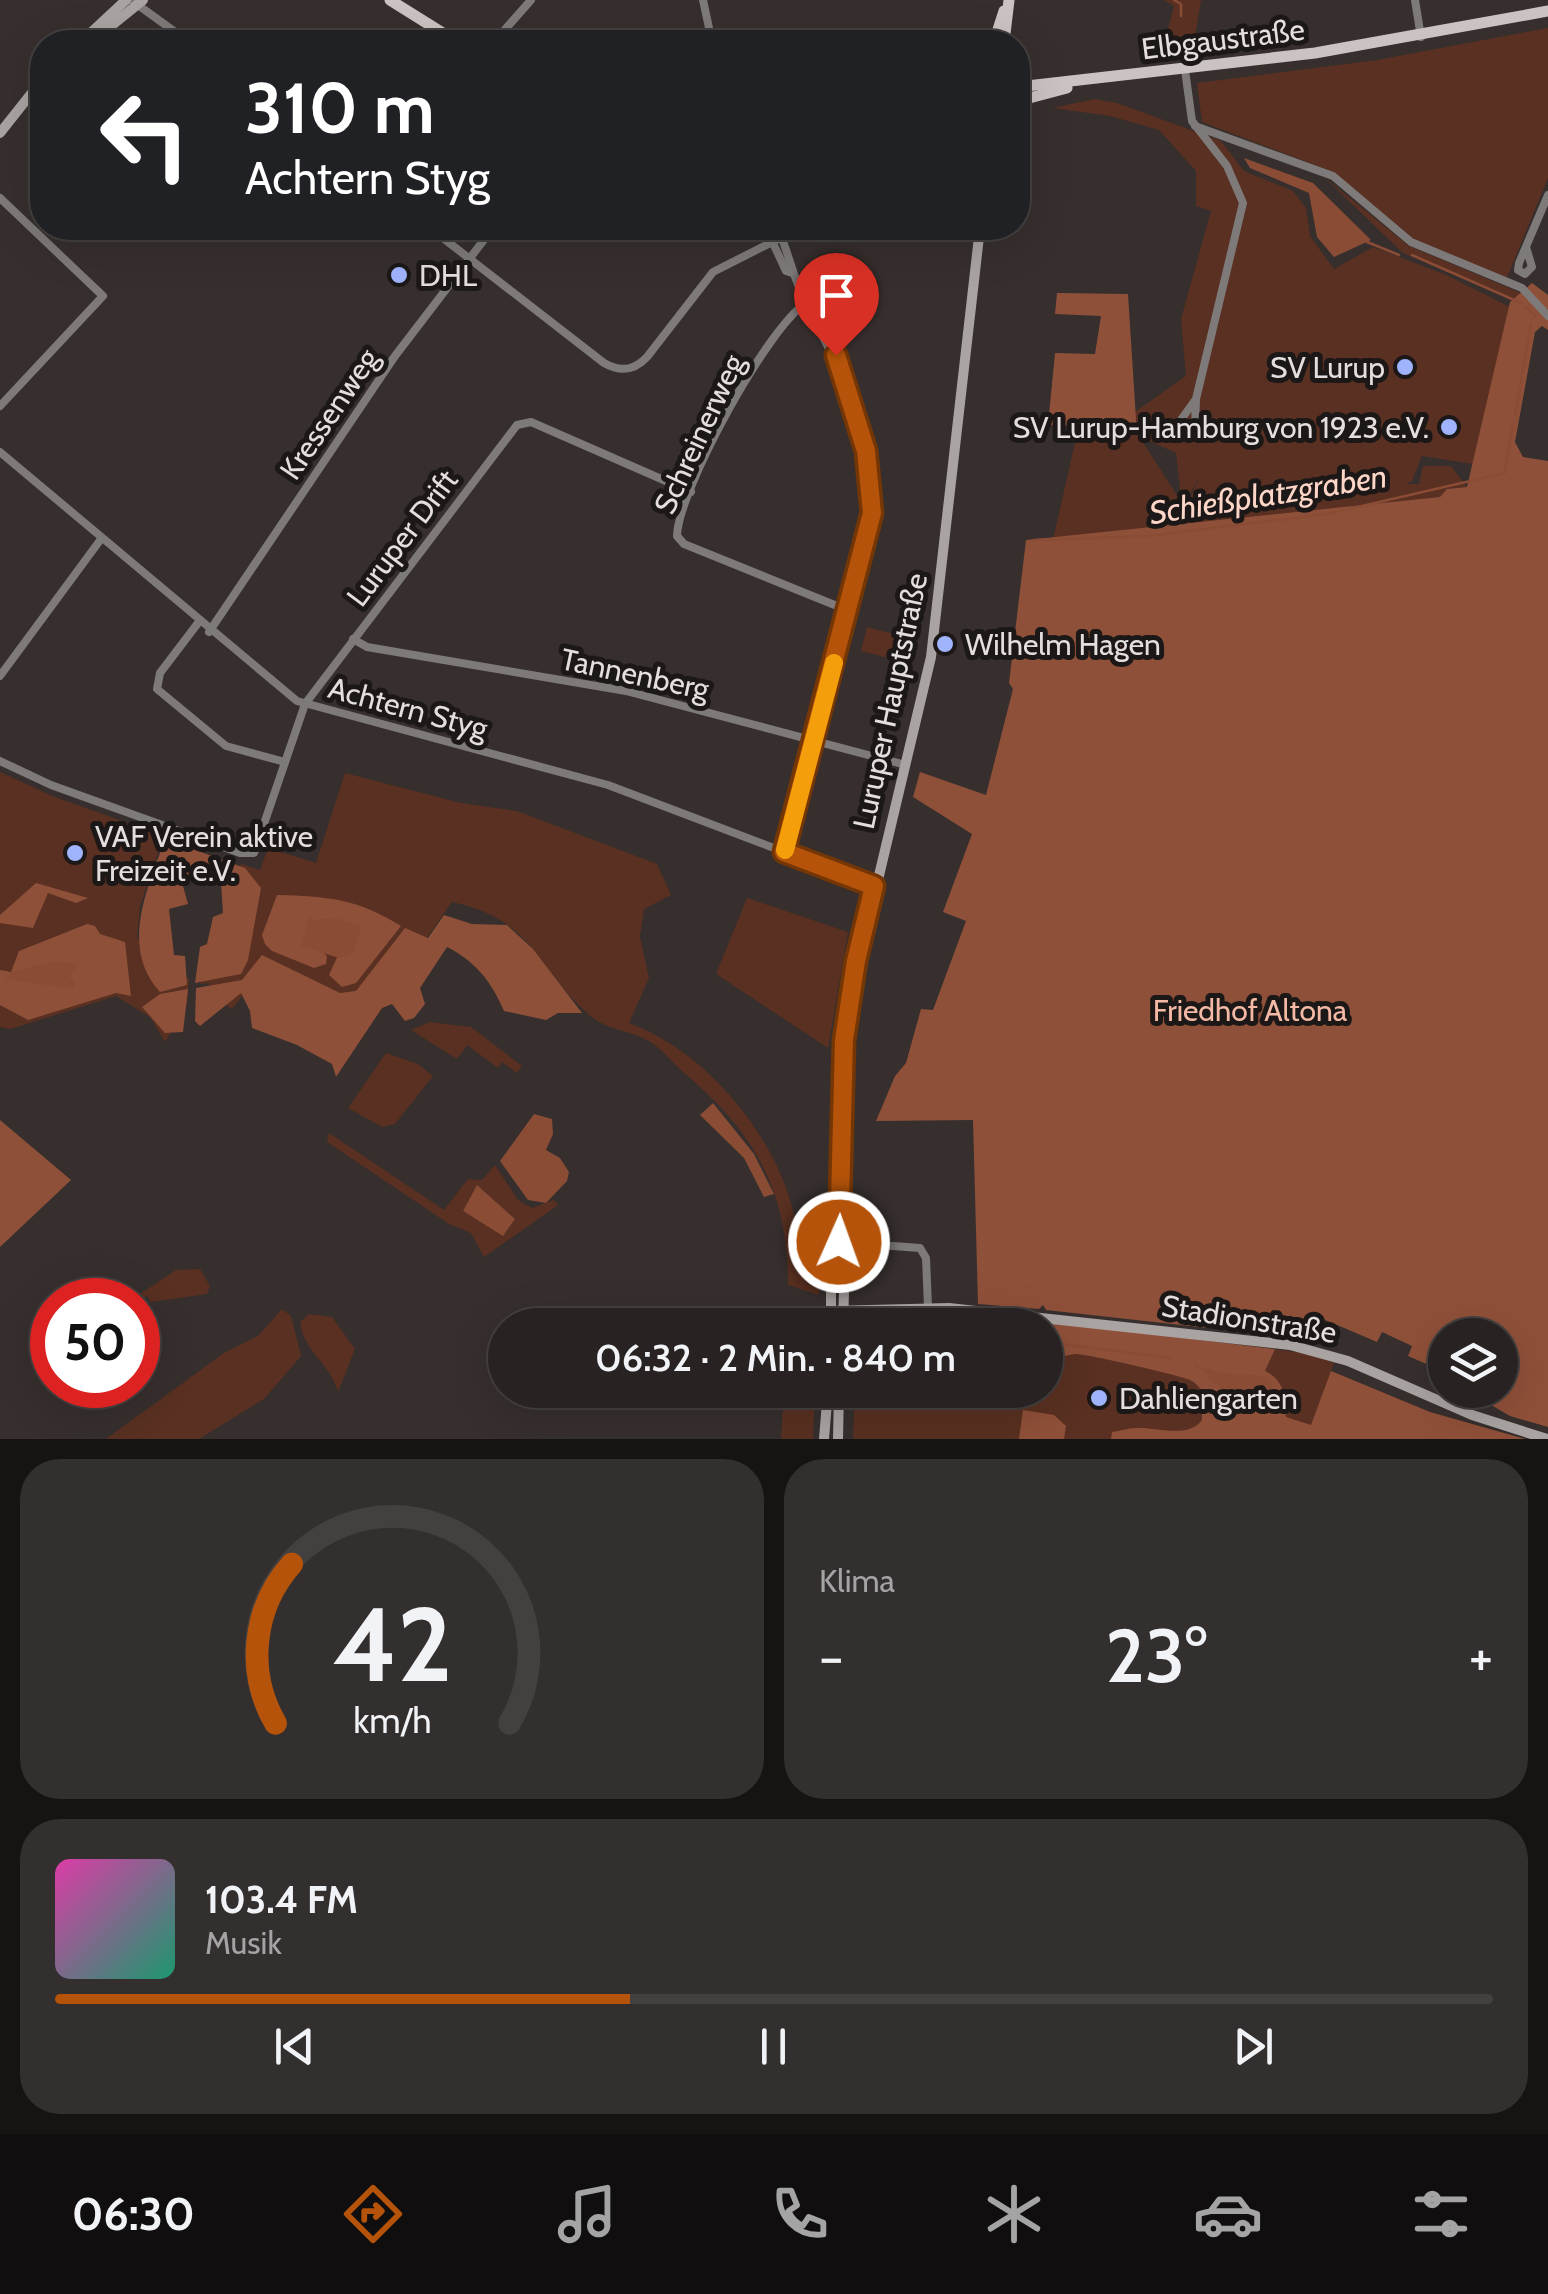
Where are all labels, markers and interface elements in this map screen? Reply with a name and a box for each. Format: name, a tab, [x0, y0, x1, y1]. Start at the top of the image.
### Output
street label: Elbgaustraße	[1139, 11, 1307, 67]
text: 310 m	[245, 65, 435, 151]
icon: left	[80, 70, 210, 200]
text: Achtern Styg	[245, 151, 490, 205]
pin	[794, 253, 879, 356]
place label: DHL	[419, 257, 477, 294]
marker: DHL	[388, 264, 410, 286]
icon: arrive	[809, 268, 864, 323]
street label: Kressenweg	[272, 341, 387, 487]
street label: Schreinerweg	[646, 347, 752, 520]
place label: SV Lurup	[1270, 349, 1385, 386]
marker: SV Lurup	[1394, 356, 1416, 378]
place label: SV Lurup-Hamburg von 1923 e.V.	[1013, 409, 1429, 446]
marker: SV Lurup-Hamburg von 1923 e.V.	[1438, 416, 1460, 438]
water label: Schießplatzgraben	[1146, 456, 1390, 532]
street label: Luruper Drift	[339, 462, 465, 614]
street label: Luruper Hauptstraße	[845, 570, 935, 832]
place label: Wilhelm Hagen	[965, 626, 1161, 663]
marker: Wilhelm Hagen	[934, 633, 956, 655]
street label: Tannenberg	[558, 640, 713, 708]
street label: Achtern Styg	[324, 669, 493, 747]
place label: VAF Verein aktive Freizeit e.V.	[95, 818, 313, 889]
marker: VAF Verein aktive Freizeit e.V.	[64, 842, 86, 864]
park label: Friedhof Altona	[1153, 992, 1348, 1029]
position arrow	[787, 1190, 891, 1294]
speed limit sign: 50	[30, 1278, 160, 1408]
street label: Stadionstraße	[1159, 1287, 1339, 1351]
map controls	[1428, 1318, 1518, 1408]
button: layers	[1428, 1318, 1518, 1408]
text: 06:32 · 2 Min. · 840 m	[595, 1334, 956, 1381]
place label: Dahliengarten	[1119, 1380, 1298, 1417]
marker: Dahliengarten	[1088, 1387, 1110, 1409]
text: Klima	[819, 1561, 895, 1600]
text: 42	[332, 1581, 452, 1707]
text: 23°	[1105, 1610, 1207, 1701]
text: −	[819, 1623, 843, 1690]
text: +	[1469, 1623, 1493, 1690]
text: km/h	[353, 1699, 431, 1742]
text: 103.4 FM	[205, 1876, 358, 1923]
text: Musik	[205, 1923, 282, 1962]
icon: previous	[267, 2019, 322, 2074]
icon: pause	[746, 2019, 801, 2074]
icon: next	[1226, 2019, 1281, 2074]
icon: directions	[338, 2179, 408, 2249]
icon: music	[552, 2179, 622, 2249]
icon: phone	[765, 2179, 835, 2249]
icon: climate	[979, 2179, 1049, 2249]
icon: car	[1193, 2179, 1263, 2249]
icon: filters	[1406, 2179, 1476, 2249]
text: 06:30	[72, 2187, 195, 2241]

